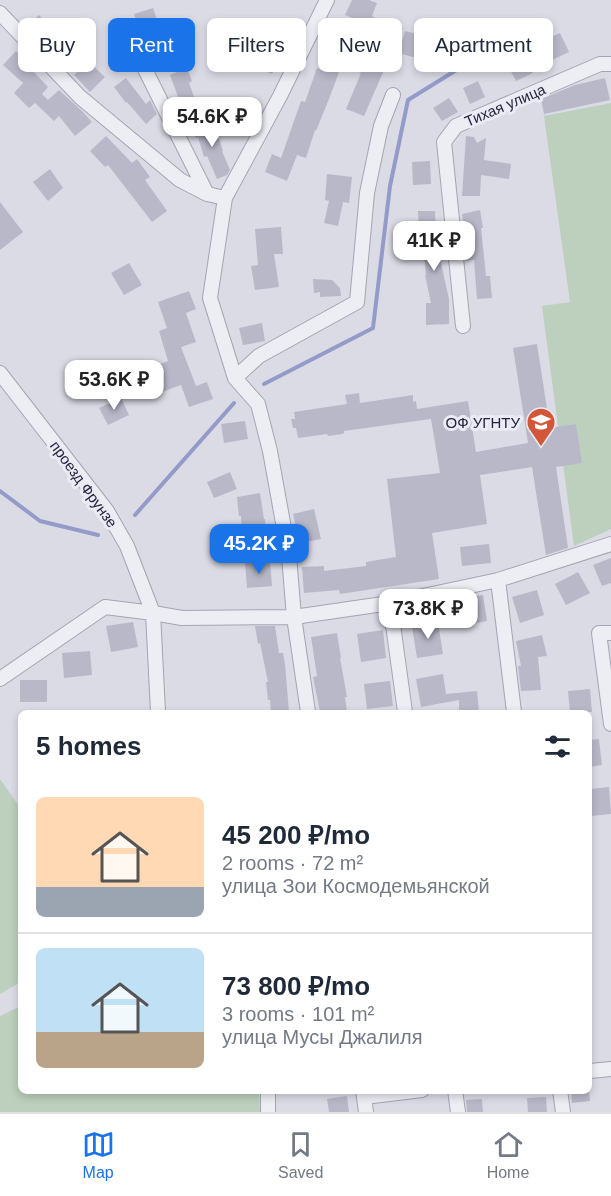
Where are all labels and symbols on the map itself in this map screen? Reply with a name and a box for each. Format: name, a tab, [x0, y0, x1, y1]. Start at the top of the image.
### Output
street label: Тихая улица	[462, 80, 549, 130]
pin: 54.6K ₽	[157, 97, 267, 148]
pin: 41K ₽	[392, 221, 476, 272]
pin: 53.6K ₽	[59, 360, 169, 411]
school or university icon: ОФ УГНТУ	[525, 406, 557, 448]
place label: ОФ УГНТУ	[446, 414, 520, 431]
street label: проезд Фрунзе	[47, 437, 121, 531]
pin: 45.2K ₽	[204, 524, 314, 575]
pin: 73.8K ₽	[373, 589, 483, 640]

